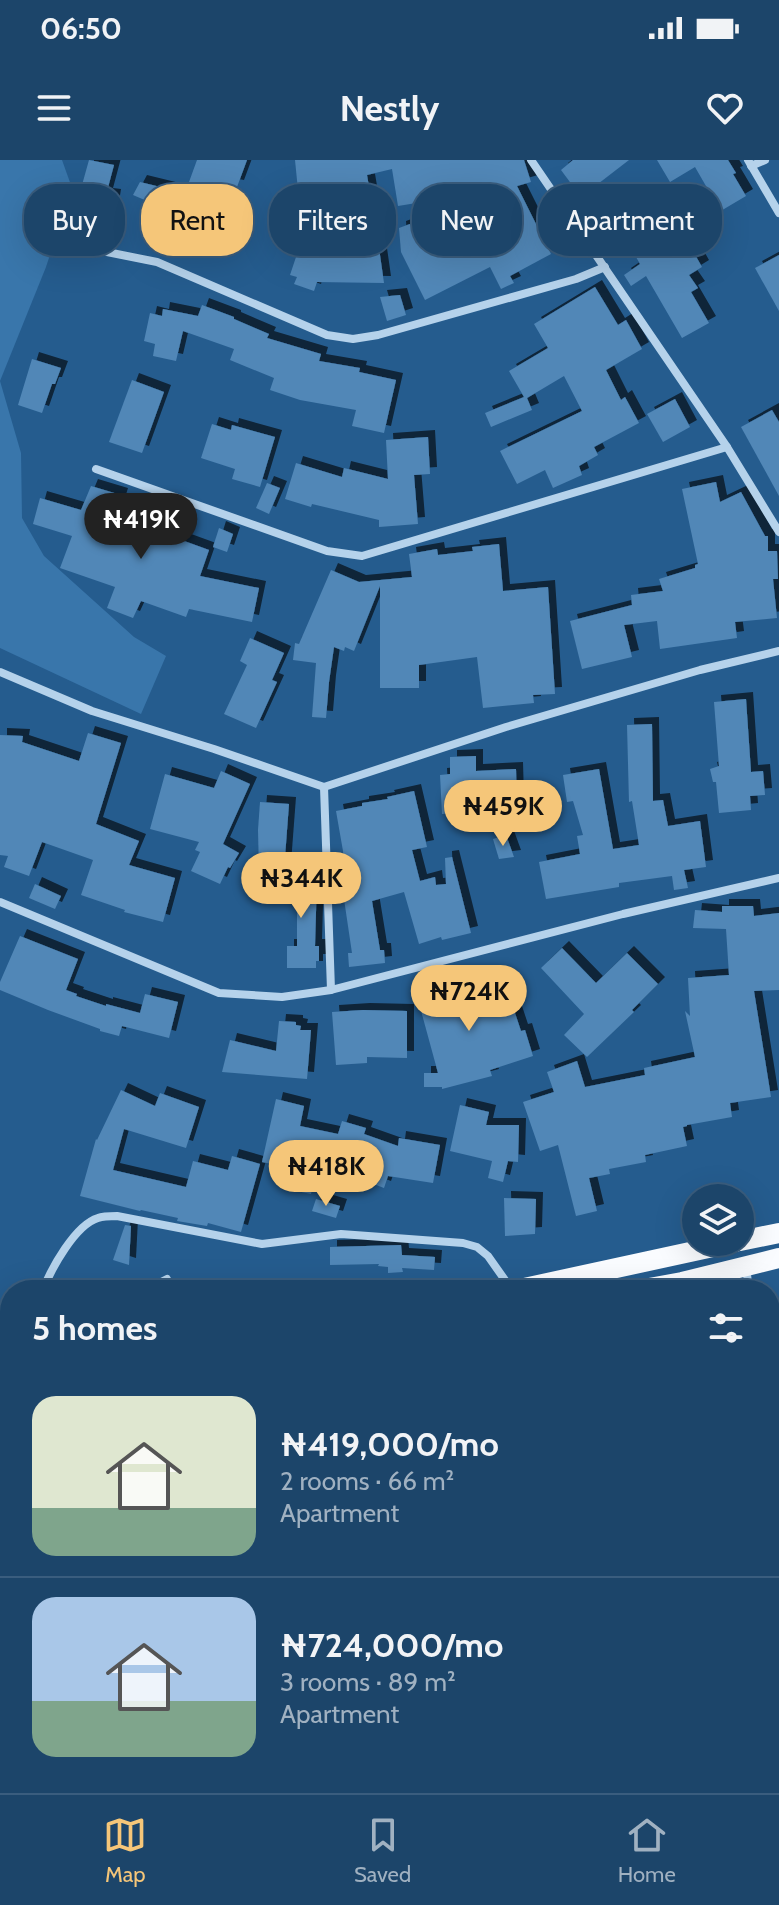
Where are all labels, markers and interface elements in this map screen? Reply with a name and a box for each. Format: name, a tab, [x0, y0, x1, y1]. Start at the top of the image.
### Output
text: 06:50	[40, 10, 122, 47]
icon: menu	[32, 86, 76, 130]
text: Nestly	[340, 86, 439, 130]
icon: heart	[703, 86, 747, 130]
chip: Buy	[24, 184, 125, 256]
chip: Rent	[141, 184, 253, 256]
chip: Filters	[269, 184, 396, 256]
chip: New	[412, 184, 522, 256]
chip: Apartment	[538, 184, 722, 256]
pin: ₦419K	[85, 493, 197, 561]
text: ₦419K	[102, 503, 180, 535]
pin: ₦459K	[447, 780, 559, 848]
text: ₦459K	[462, 790, 544, 822]
pin: ₦344K	[245, 852, 357, 920]
text: ₦344K	[259, 862, 343, 894]
pin: ₦724K	[413, 965, 525, 1033]
text: ₦724K	[429, 975, 509, 1007]
pin: ₦418K	[270, 1140, 382, 1208]
text: ₦418K	[287, 1150, 365, 1182]
map controls	[682, 1184, 754, 1256]
button: layers	[682, 1184, 754, 1256]
icon: filters	[704, 1306, 748, 1350]
text: 5 homes	[32, 1307, 157, 1349]
text: ₦419,000/mo	[280, 1423, 499, 1465]
icon: home	[96, 1428, 192, 1524]
text: 2 rooms · 66 m²	[280, 1465, 454, 1497]
text: Apartment	[280, 1497, 399, 1529]
text: ₦724,000/mo	[280, 1624, 503, 1666]
icon: home	[96, 1629, 192, 1725]
text: 3 rooms · 89 m²	[280, 1666, 456, 1698]
text: Apartment	[280, 1698, 399, 1730]
tab: Map	[103, 1813, 147, 1888]
tab: Saved	[354, 1813, 411, 1888]
tab: Home	[618, 1813, 676, 1888]

